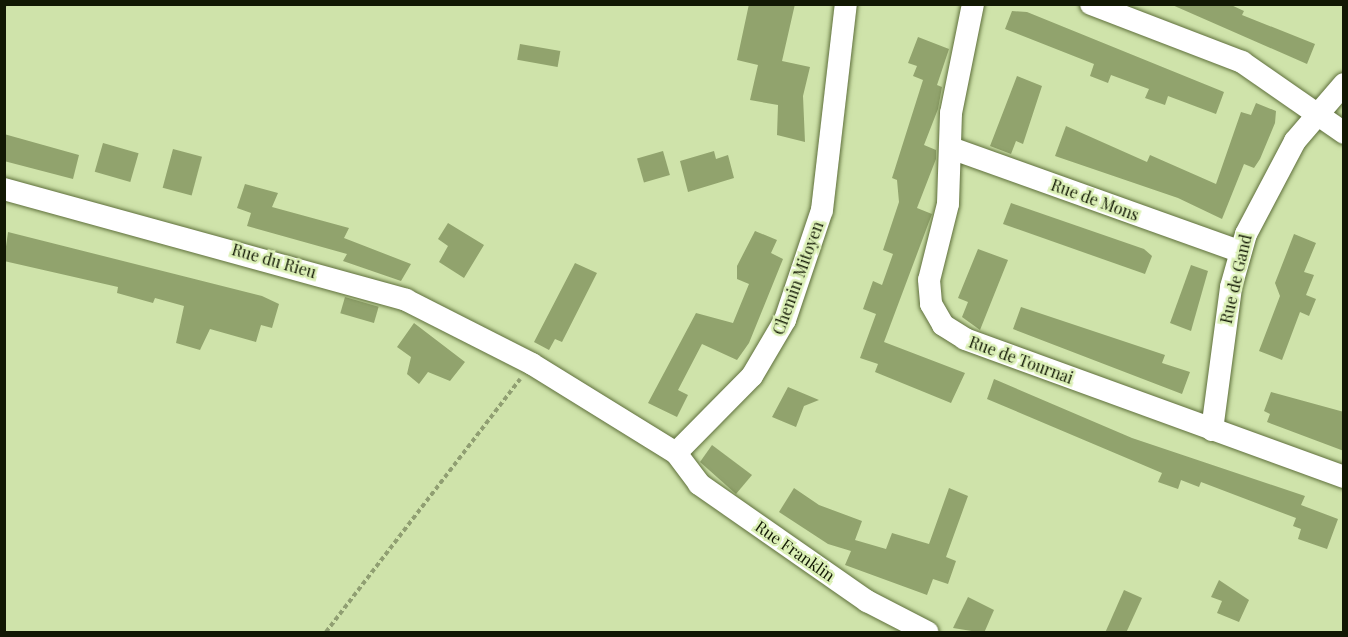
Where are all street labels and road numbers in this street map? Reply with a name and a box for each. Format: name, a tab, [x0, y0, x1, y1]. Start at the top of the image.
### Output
street label: Rue de Mons	[1048, 175, 1142, 225]
street label: Chemin Mitoyen	[769, 219, 827, 337]
street label: Rue de Gand	[1216, 232, 1256, 326]
street label: Rue du Rieu	[230, 240, 318, 282]
street label: Rue de Tournai	[966, 332, 1076, 388]
street label: Rue Franklin	[752, 517, 838, 585]

